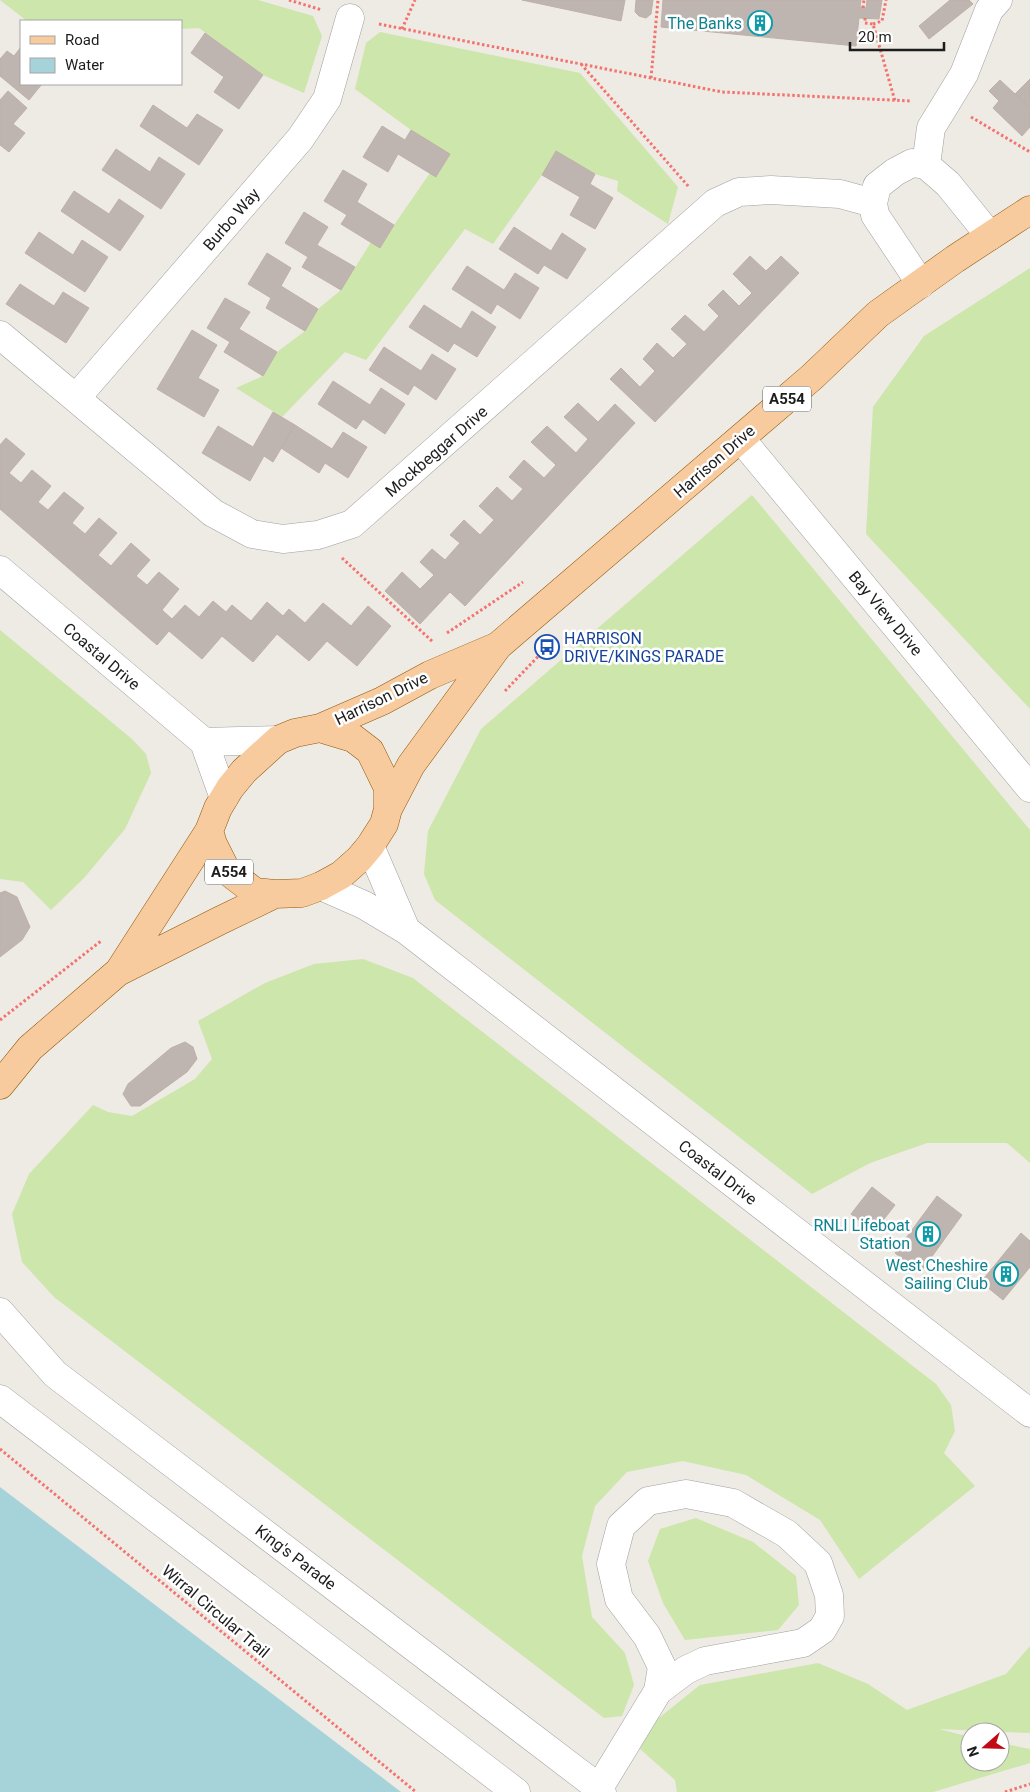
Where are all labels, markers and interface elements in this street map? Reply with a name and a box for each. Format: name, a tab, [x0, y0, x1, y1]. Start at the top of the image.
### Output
building icon: The Banks	[747, 10, 773, 36]
place label: The Banks	[667, 14, 742, 33]
legend	[20, 20, 182, 85]
scale bar	[850, 20, 944, 52]
text: 20 m	[858, 28, 892, 46]
text: Road	[65, 31, 99, 49]
text: Water	[65, 56, 104, 74]
street label: Burbo Way	[199, 184, 264, 254]
road number: A554	[763, 386, 811, 412]
street label: Mockbeggar Drive	[381, 402, 491, 501]
street label: Harrison Drive	[670, 421, 759, 502]
street label: Bay View Drive	[845, 567, 927, 659]
street label: Coastal Drive	[59, 619, 144, 694]
place label: HARRISON DRIVE/KINGS PARADE	[564, 629, 724, 666]
bus stop icon: HARRISON DRIVE/KINGS PARADE	[534, 634, 560, 660]
street label: Harrison Drive	[332, 668, 431, 729]
road number: A554	[205, 860, 253, 884]
street label: Coastal Drive	[675, 1136, 761, 1209]
place label: RNLI Lifeboat Station	[813, 1216, 910, 1253]
building icon: RNLI Lifeboat Station	[915, 1221, 941, 1247]
place label: West Cheshire Sailing Club	[886, 1256, 988, 1293]
building icon: West Cheshire Sailing Club	[993, 1261, 1019, 1287]
street label: King's Parade	[252, 1521, 340, 1594]
street label: Wirral Circular Trail	[158, 1561, 273, 1662]
north arrow	[960, 1722, 1010, 1772]
text: N	[964, 1744, 982, 1759]

